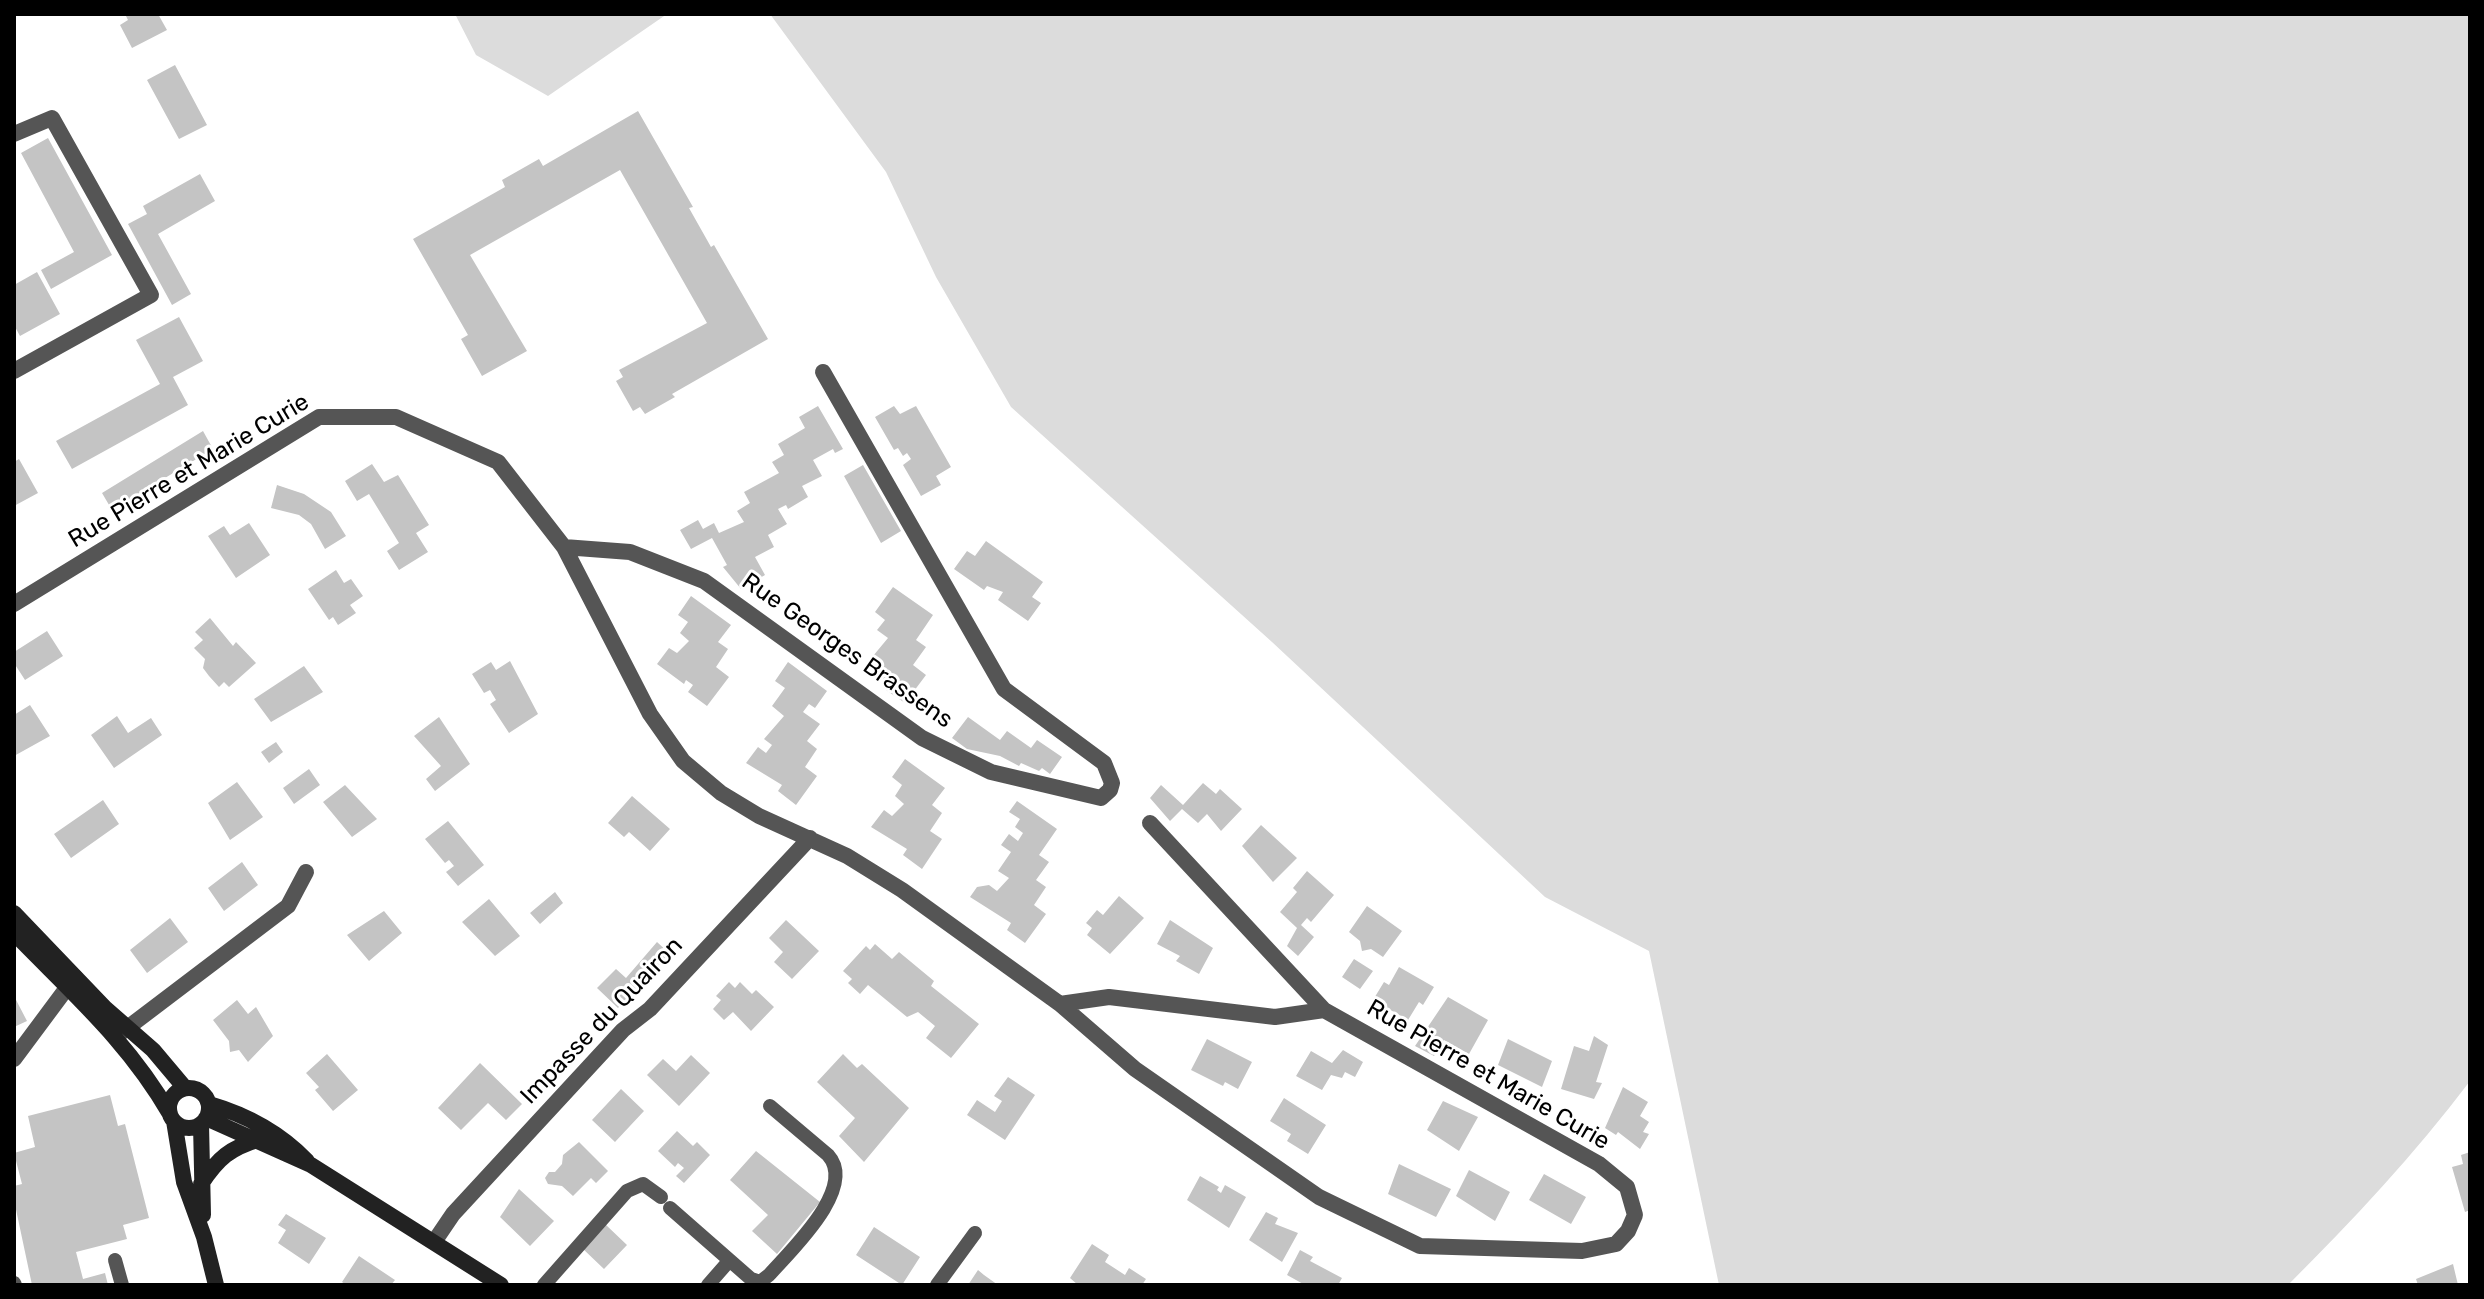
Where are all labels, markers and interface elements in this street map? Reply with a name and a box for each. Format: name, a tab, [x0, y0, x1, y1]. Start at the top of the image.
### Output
street label: Rue Pierre et Marie Curie	[64, 388, 314, 554]
street label: Rue Georges Brassens	[736, 567, 958, 735]
street label: Impasse du Quairon	[515, 932, 689, 1110]
street label: Rue Pierre et Marie Curie	[1362, 994, 1614, 1156]

